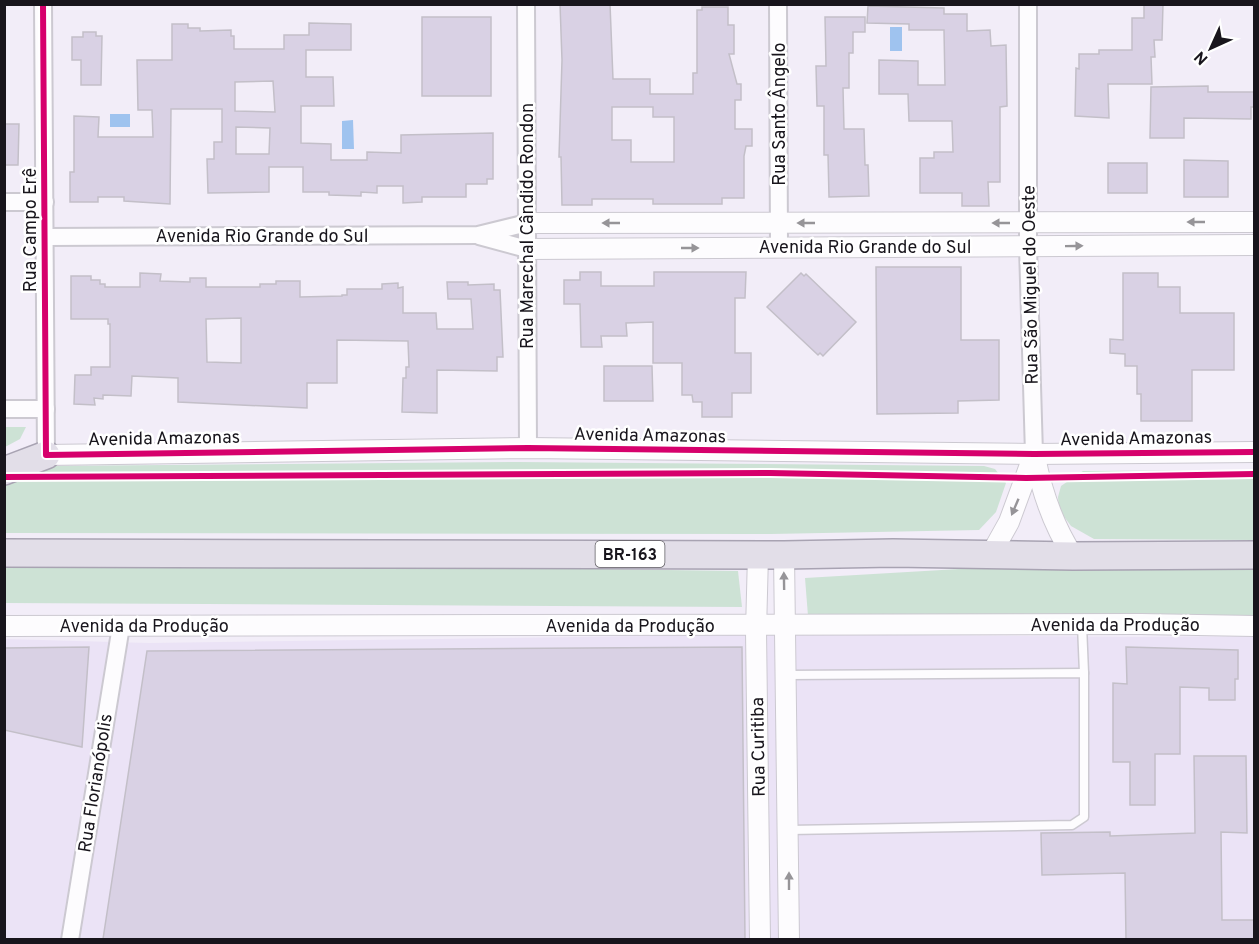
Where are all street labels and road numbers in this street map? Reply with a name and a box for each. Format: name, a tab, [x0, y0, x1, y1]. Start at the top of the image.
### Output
street label: Rua Santo Ângelo	[767, 42, 792, 186]
street label: Rua Marechal Cândido Rondon	[517, 103, 540, 349]
street label: Rua Campo Erê	[20, 168, 43, 292]
street label: Rua São Miguel do Oeste	[1018, 185, 1045, 385]
street label: Avenida Rio Grande do Sul	[156, 226, 368, 249]
street label: Avenida Rio Grande do Sul	[759, 237, 971, 260]
street label: Avenida Amazonas	[574, 424, 726, 449]
street label: Avenida Amazonas	[88, 427, 240, 452]
street label: Avenida Amazonas	[1060, 427, 1212, 452]
road number: BR-163	[596, 541, 664, 567]
street label: Avenida da Produção	[1030, 615, 1200, 638]
street label: Avenida da Produção	[59, 616, 229, 639]
street label: Avenida da Produção	[545, 616, 715, 639]
street label: Rua Curitiba	[747, 697, 772, 797]
street label: Rua Florianópolis	[74, 712, 119, 854]

